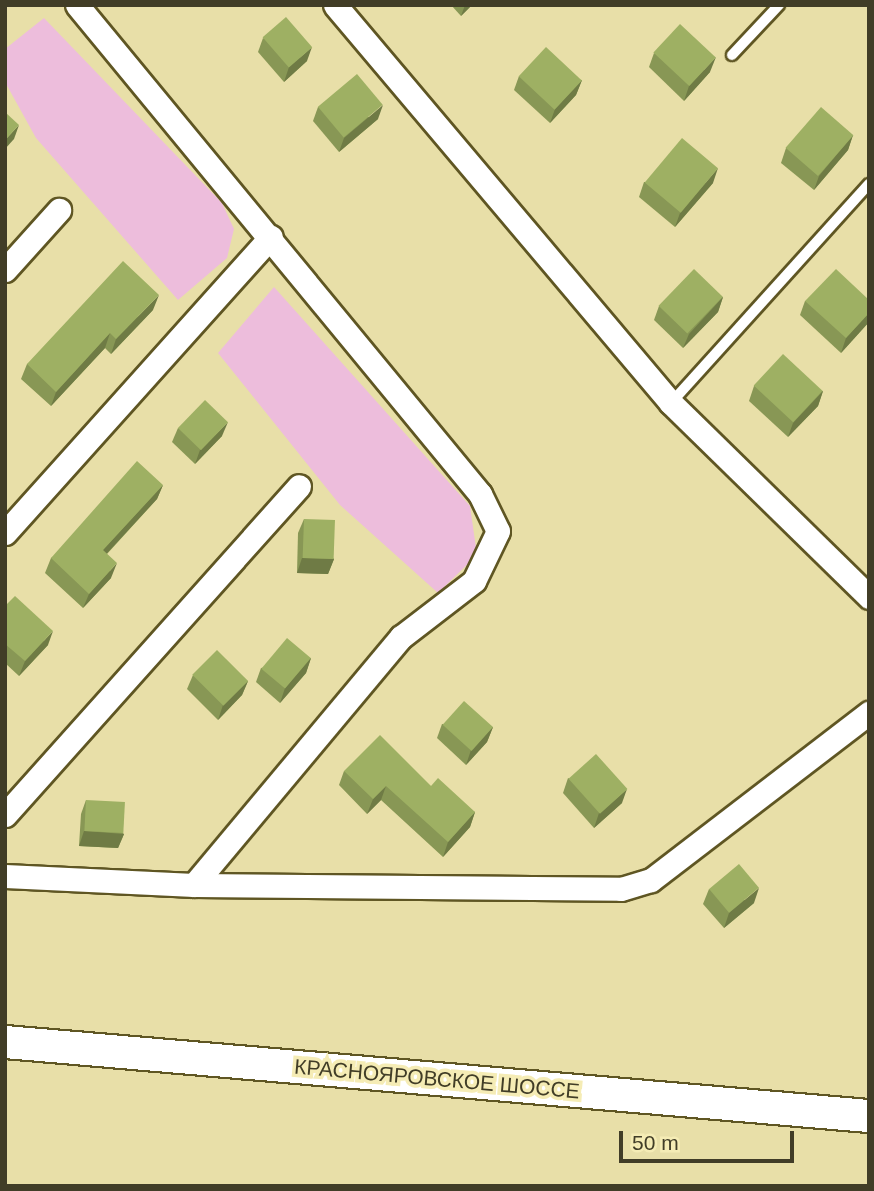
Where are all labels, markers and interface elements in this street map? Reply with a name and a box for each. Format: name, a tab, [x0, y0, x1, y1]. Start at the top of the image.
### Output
street label: КРАСНОЯРОВСКОЕ ШОССЕ	[293, 1054, 581, 1104]
scale bar	[622, 1118, 797, 1162]
text: 50 m	[632, 1131, 679, 1154]

